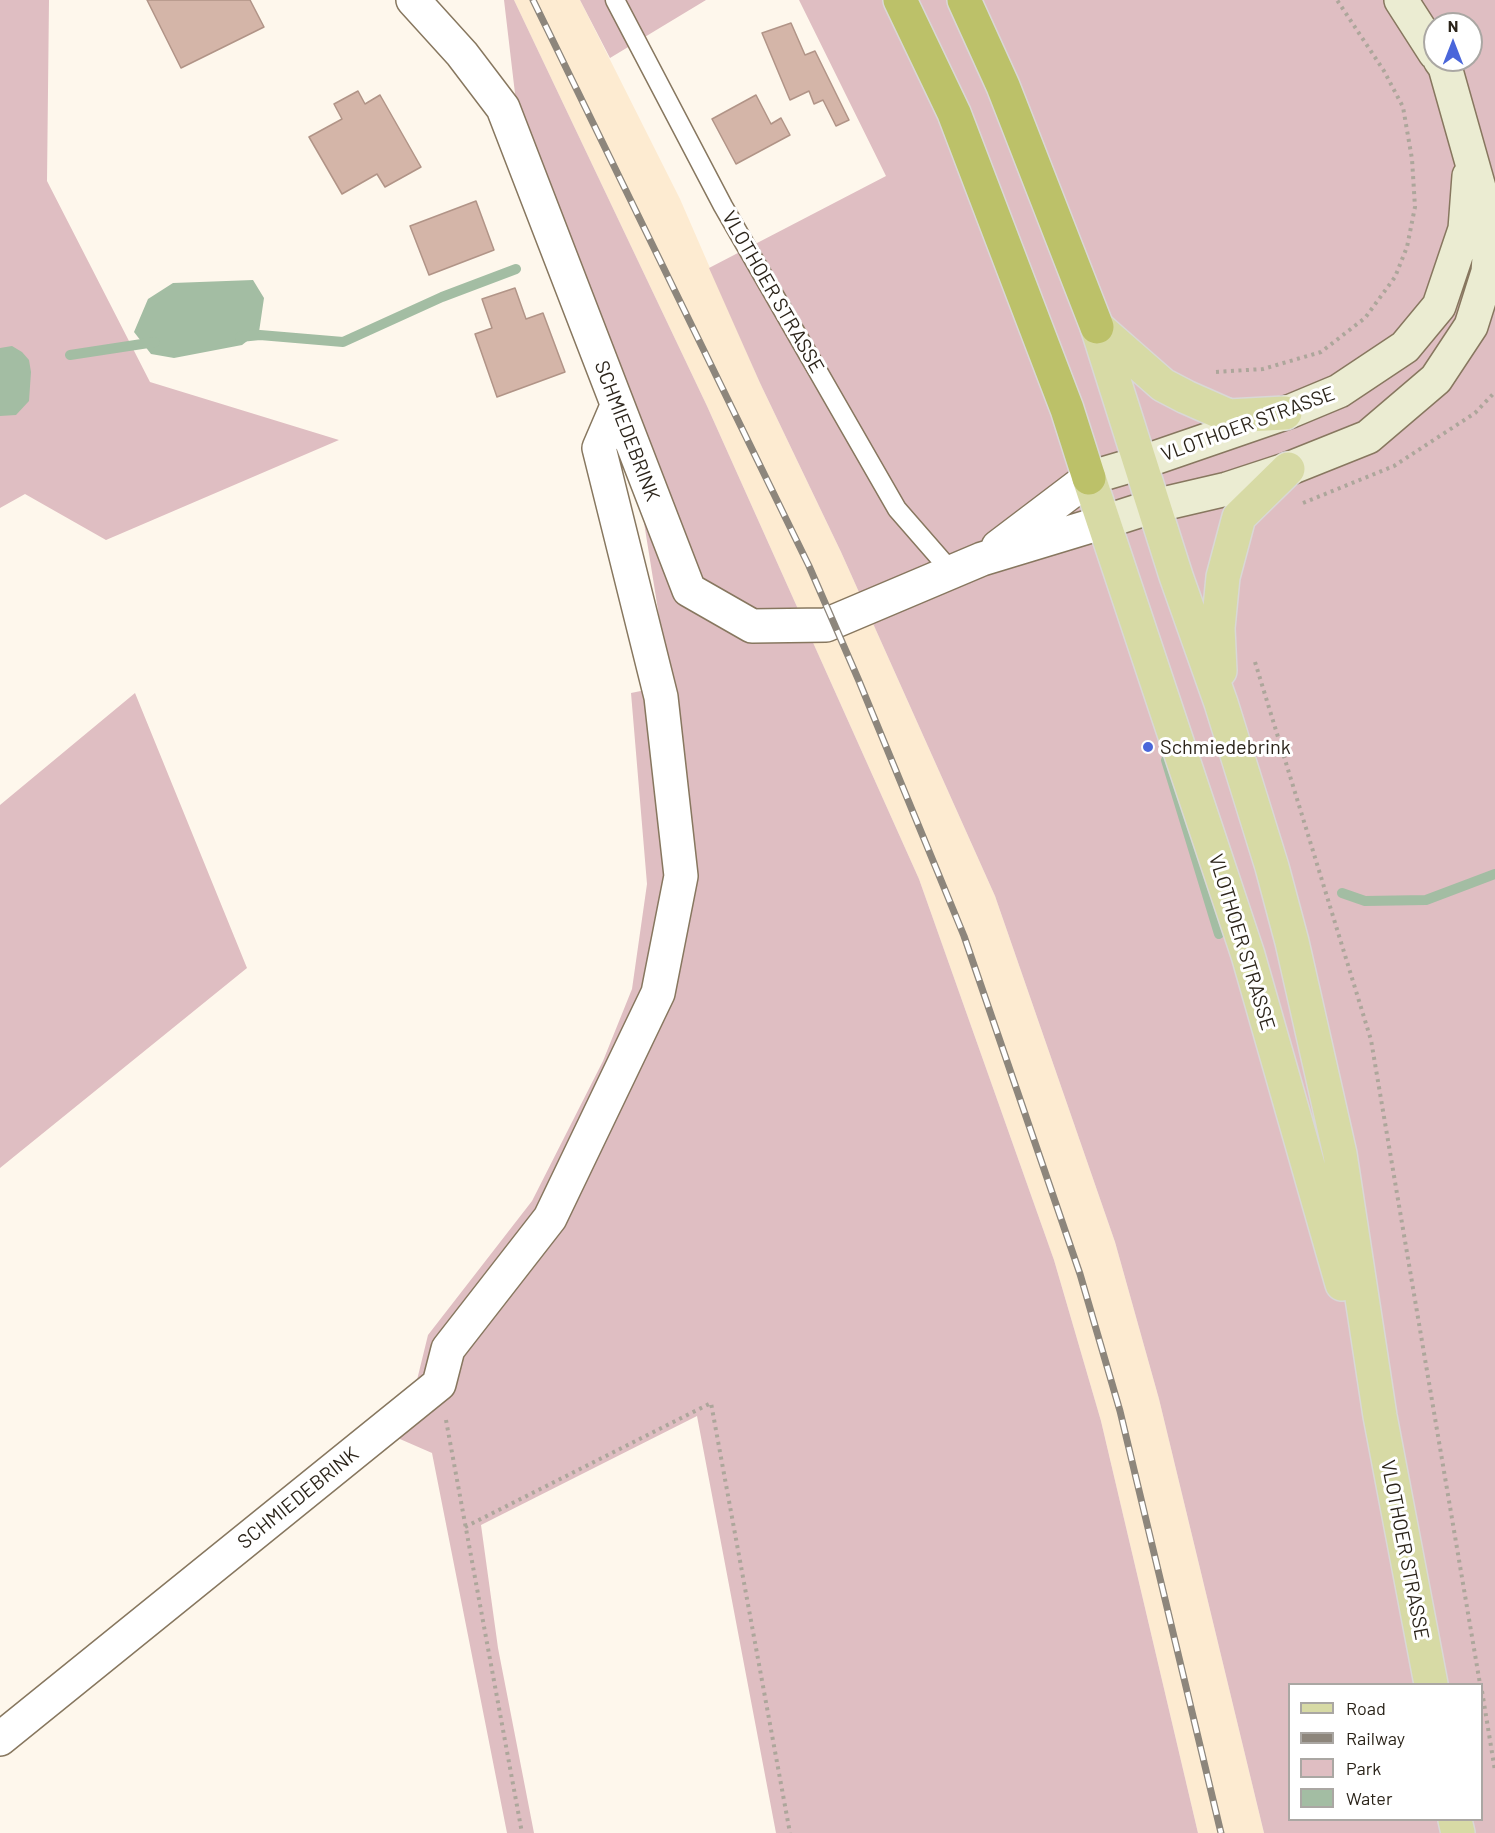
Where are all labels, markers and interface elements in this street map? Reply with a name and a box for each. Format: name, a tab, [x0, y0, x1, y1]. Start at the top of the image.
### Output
north arrow	[1423, 12, 1483, 72]
text: N	[1448, 16, 1458, 35]
street label: VLOTHOER STRASSE	[717, 207, 829, 377]
street label: SCHMIEDEBRINK	[589, 357, 665, 505]
street label: VLOTHOER STRASSE	[1158, 381, 1338, 467]
place label: Schmiedebrink	[1160, 735, 1291, 759]
marker: Schmiedebrink	[1141, 740, 1155, 754]
street label: VLOTHOER STRASSE	[1204, 851, 1280, 1033]
street label: SCHMIEDEBRINK	[233, 1442, 363, 1554]
street label: VLOTHOER STRASSE	[1376, 1458, 1434, 1642]
legend	[1288, 1683, 1483, 1821]
text: Road	[1346, 1697, 1386, 1719]
text: Railway	[1346, 1727, 1405, 1749]
text: Park	[1346, 1757, 1381, 1779]
text: Water	[1346, 1787, 1393, 1809]

